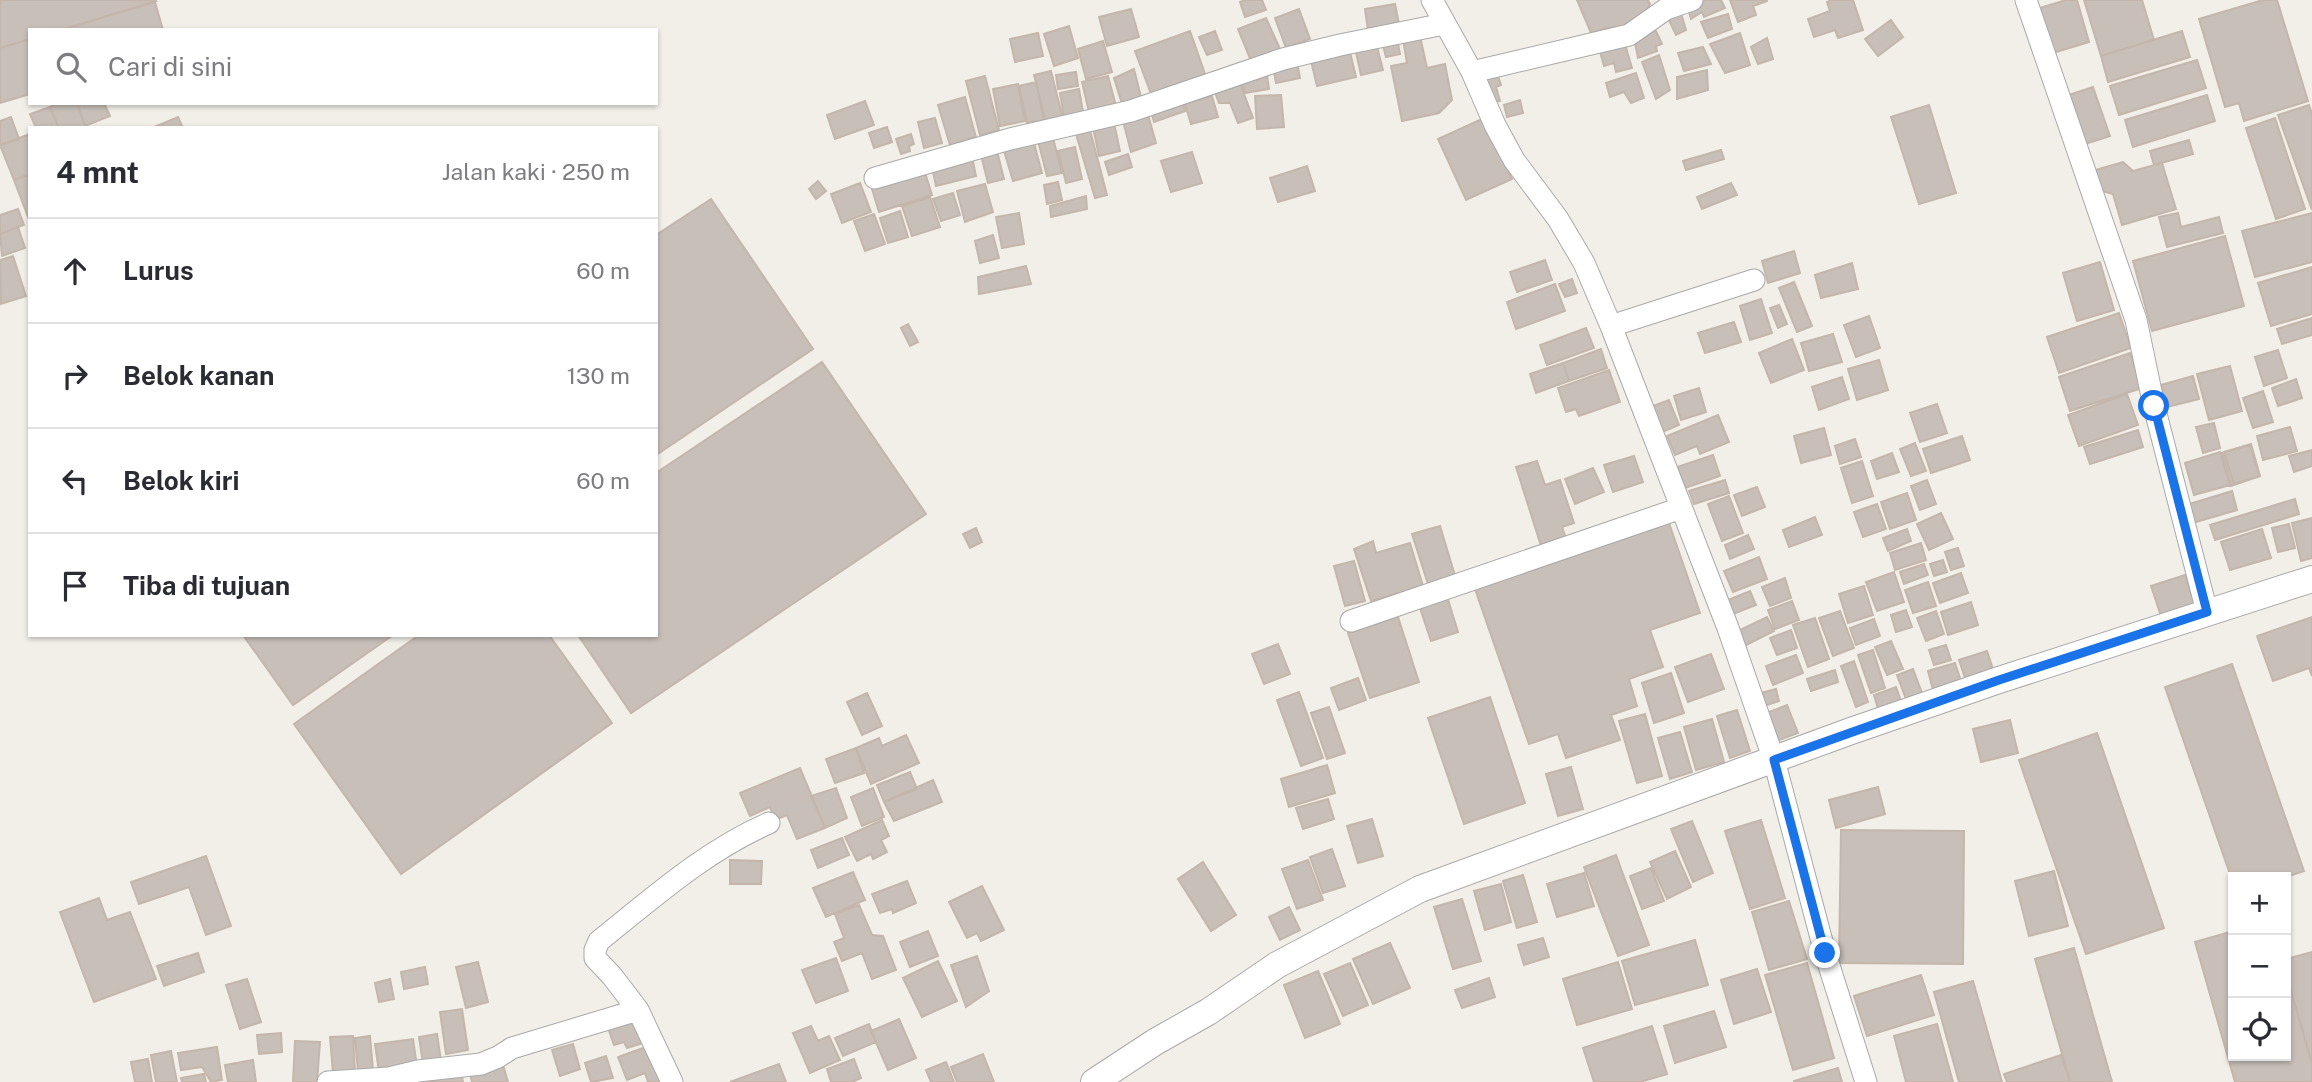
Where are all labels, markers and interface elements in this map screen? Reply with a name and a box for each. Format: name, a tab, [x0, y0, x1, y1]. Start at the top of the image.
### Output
search box	[28, 28, 658, 105]
icon: search	[52, 48, 90, 86]
text: Cari di sini	[108, 51, 232, 82]
text: 4 mnt	[56, 154, 139, 190]
text: Jalan kaki · 250 m	[442, 158, 630, 185]
icon: ahead	[56, 252, 94, 290]
text: Lurus	[123, 255, 194, 286]
text: 60 m	[576, 257, 630, 284]
icon: right	[56, 357, 94, 395]
text: Belok kanan	[123, 360, 274, 391]
text: 130 m	[567, 362, 630, 389]
route start	[2138, 390, 2169, 421]
icon: left	[56, 462, 94, 500]
text: Belok kiri	[123, 465, 239, 496]
text: 60 m	[576, 467, 630, 494]
icon: arrive	[56, 567, 94, 605]
text: Tiba di tujuan	[123, 570, 290, 601]
map controls	[2228, 872, 2291, 1061]
button: +	[2228, 872, 2291, 935]
button: −	[2228, 935, 2291, 998]
route end	[1809, 937, 1840, 968]
button: locate	[2228, 998, 2291, 1061]

